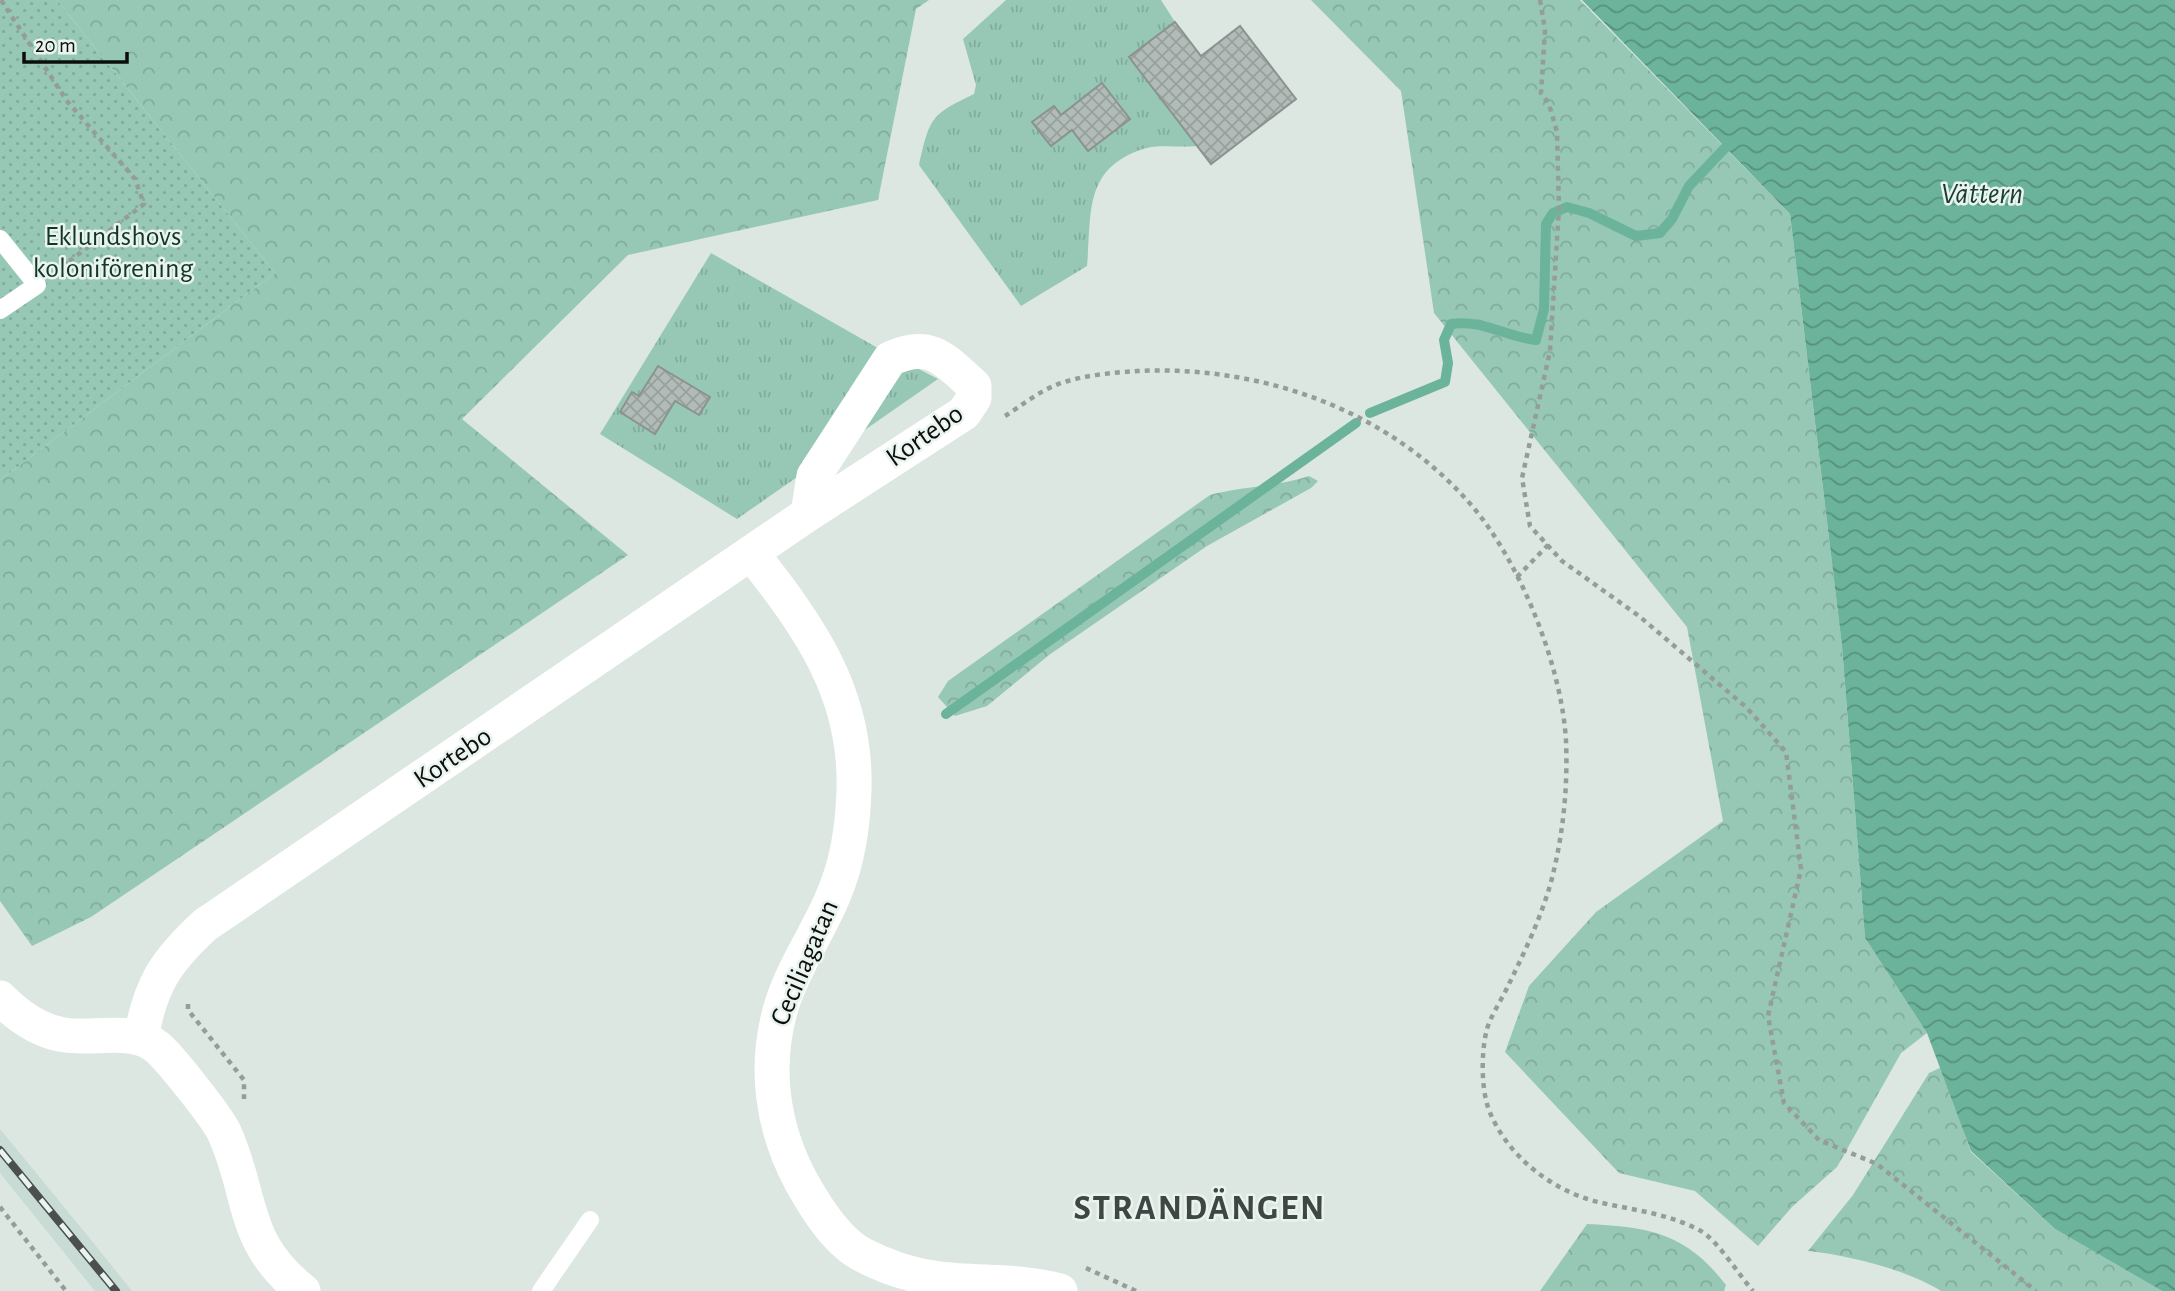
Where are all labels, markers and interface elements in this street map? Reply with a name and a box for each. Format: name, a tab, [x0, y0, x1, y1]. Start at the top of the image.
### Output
scale bar	[24, 21, 128, 65]
text: 20 m	[35, 35, 76, 56]
water label: Vättern	[1941, 179, 2023, 209]
park label: Eklundshovs koloniförening	[33, 223, 194, 283]
street label: Kortebo	[881, 400, 969, 472]
street label: Kortebo	[409, 722, 497, 794]
street label: Ceciliagatan	[766, 896, 844, 1030]
district label: STRANDÄNGEN	[1074, 1188, 1326, 1226]

